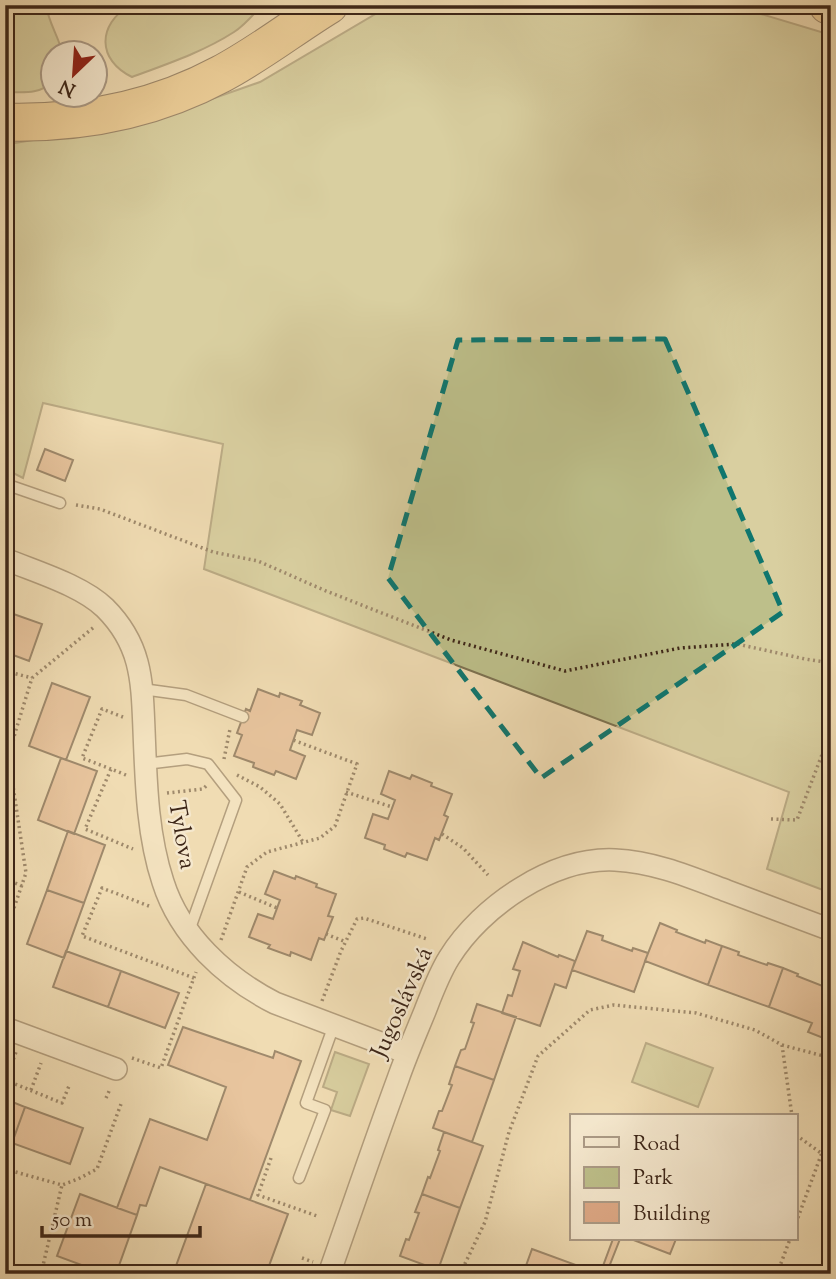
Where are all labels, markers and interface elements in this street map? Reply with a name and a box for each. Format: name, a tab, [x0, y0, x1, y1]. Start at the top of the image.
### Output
north arrow	[38, 38, 108, 108]
text: N	[55, 72, 80, 103]
street label: Tylova	[158, 798, 204, 872]
street label: Jugoslávská	[363, 942, 443, 1066]
legend	[570, 1114, 798, 1240]
text: Road	[633, 1130, 680, 1160]
text: Park	[633, 1164, 674, 1194]
scale bar	[42, 1195, 200, 1239]
text: Building	[633, 1200, 710, 1230]
text: 50 m	[51, 1206, 92, 1236]

